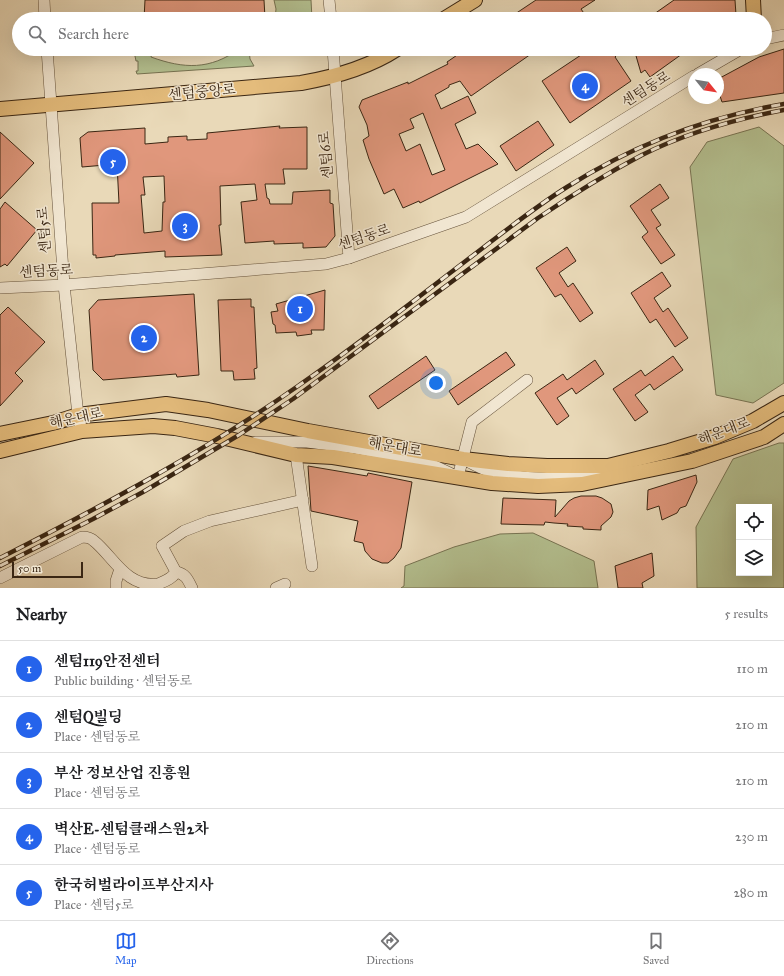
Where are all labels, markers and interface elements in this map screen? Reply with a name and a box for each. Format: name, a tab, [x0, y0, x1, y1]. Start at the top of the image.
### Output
search box	[12, 12, 772, 56]
icon: search	[26, 23, 48, 45]
text: Search here	[58, 25, 129, 43]
street label: 센텀동로	[619, 67, 674, 111]
north arrow	[688, 68, 724, 104]
pin: 4	[572, 71, 598, 101]
street label: 센텀중앙로	[168, 81, 237, 103]
street label: 센텀6로	[315, 130, 337, 180]
pin: 5	[100, 147, 126, 177]
street label: 센텀5로	[34, 205, 54, 254]
pin: 3	[172, 211, 198, 241]
street label: 센텀동로	[336, 220, 393, 253]
street label: 센텀동로	[19, 261, 74, 281]
pin: 1	[287, 294, 313, 324]
pin: 2	[131, 323, 157, 353]
your location	[426, 373, 446, 393]
street label: 해운대로	[48, 404, 105, 432]
street label: 해운대로	[696, 413, 753, 449]
street label: 해운대로	[367, 434, 424, 460]
map controls	[736, 504, 772, 576]
button: locate	[736, 504, 772, 540]
button: layers	[736, 540, 772, 576]
scale bar	[12, 560, 83, 579]
text: 50 m	[18, 562, 41, 575]
text: Nearby	[16, 604, 67, 625]
text: 5 results	[724, 606, 768, 622]
text: 센텀119안전센터	[54, 652, 161, 670]
text: 1	[26, 661, 32, 677]
text: 110 m	[736, 661, 768, 677]
text: Public building · 센텀동로	[54, 673, 192, 689]
text: 센텀Q빌딩	[54, 708, 123, 726]
text: 2	[26, 717, 32, 733]
text: 210 m	[735, 717, 768, 733]
text: Place · 센텀동로	[54, 729, 140, 745]
text: 부산 정보산업 진흥원	[54, 764, 191, 782]
text: 3	[26, 773, 32, 789]
text: 210 m	[735, 773, 768, 789]
text: Place · 센텀동로	[54, 785, 140, 801]
text: 벽산E-센텀클래스원2차	[54, 820, 209, 838]
text: 4	[25, 829, 33, 845]
text: 230 m	[735, 829, 768, 845]
text: Place · 센텀동로	[54, 841, 140, 857]
text: 한국허벌라이프부산지사	[54, 876, 213, 894]
text: 5	[26, 885, 32, 901]
text: 280 m	[733, 885, 768, 901]
text: Place · 센텀5로	[54, 897, 134, 913]
tab: Map	[115, 930, 137, 967]
tab: Directions	[366, 930, 414, 967]
tab: Saved	[643, 930, 669, 967]

